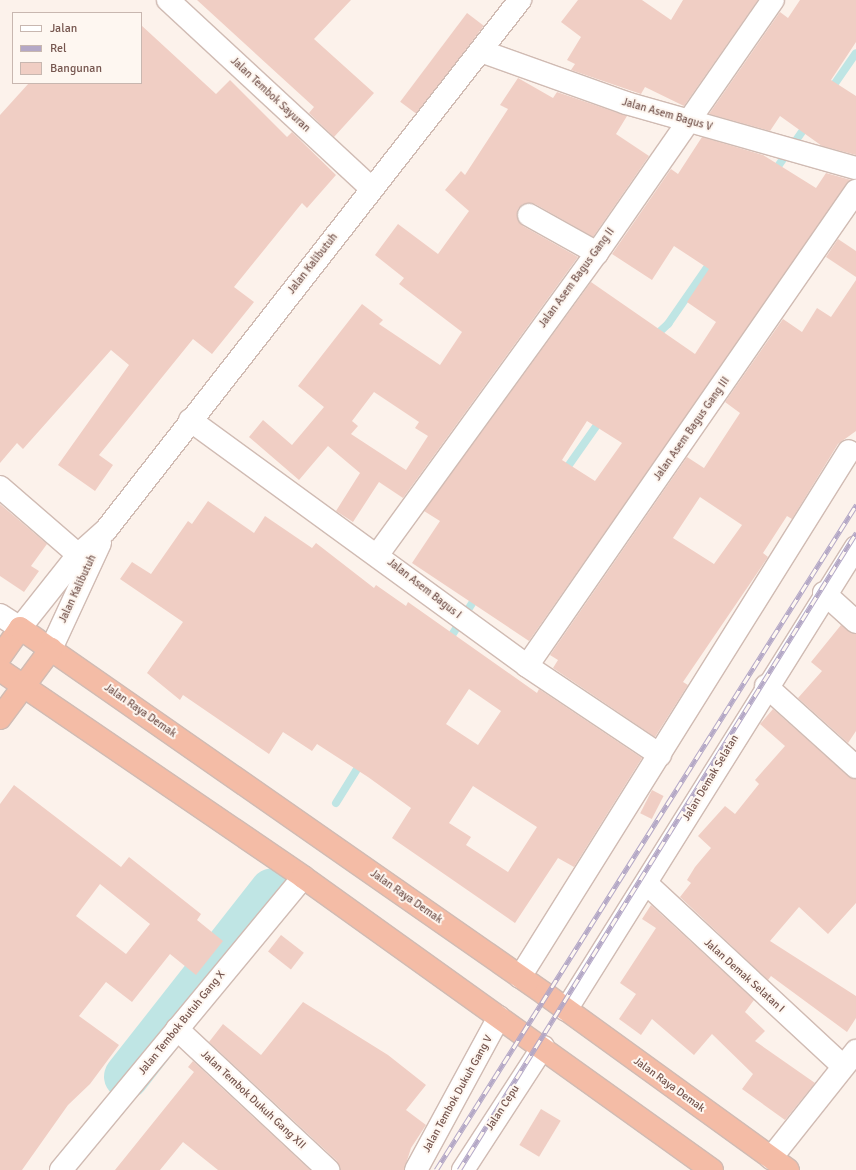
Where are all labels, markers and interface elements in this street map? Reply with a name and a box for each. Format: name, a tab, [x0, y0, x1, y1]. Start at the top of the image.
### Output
legend	[12, 12, 142, 84]
text: Jalan	[50, 21, 77, 36]
text: Rel	[50, 41, 67, 56]
street label: Jalan Tembok Sayuran	[227, 55, 313, 135]
text: Bangunan	[50, 61, 102, 76]
street label: Jalan Asem Bagus V	[620, 96, 714, 134]
street label: Jalan Asem Bagus Gang II	[536, 225, 618, 331]
street label: Jalan Kalibutuh	[285, 231, 341, 297]
street label: Jalan Asem Bagus Gang III	[651, 375, 733, 483]
street label: Jalan Kalibutuh	[57, 553, 99, 625]
street label: Jalan Asem Bagus I	[384, 556, 464, 622]
street label: Jalan Raya Demak	[101, 681, 179, 741]
street label: Jalan Demak Selatan	[680, 733, 742, 823]
street label: Jalan Raya Demak	[367, 867, 445, 927]
street label: Jalan Demak Selatan I	[701, 936, 787, 1016]
street label: Jalan Tembok Butuh Gang X	[136, 968, 228, 1078]
street label: Jalan Tembok Dukuh Gang V	[420, 1033, 496, 1155]
street label: Jalan Tembok Dukuh Gang XII	[198, 1048, 308, 1152]
street label: Jalan Raya Demak	[631, 1055, 707, 1115]
street label: Jalan Cepu	[483, 1083, 523, 1133]

